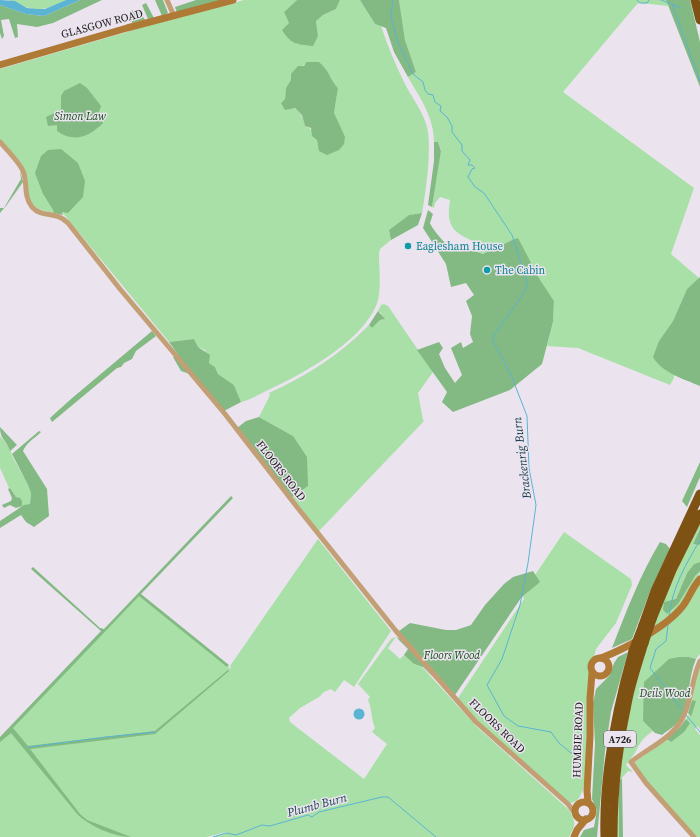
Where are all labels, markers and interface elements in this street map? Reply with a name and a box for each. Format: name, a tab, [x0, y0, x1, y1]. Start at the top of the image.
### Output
street label: GLASGOW ROAD	[60, 6, 145, 42]
park label: Simon Law	[54, 109, 107, 124]
place label: Eaglesham House	[416, 239, 503, 254]
marker: Eaglesham House	[403, 241, 413, 251]
place label: The Cabin	[495, 263, 546, 278]
marker: The Cabin	[482, 265, 492, 275]
water label: Brackenrig Burn	[509, 416, 535, 501]
street label: FLOORS ROAD	[253, 438, 309, 504]
park label: Floors Wood	[423, 648, 480, 663]
park label: Deils Wood	[639, 686, 691, 701]
street label: FLOORS ROAD	[466, 695, 528, 757]
street label: HUMBIE ROAD	[569, 702, 587, 778]
road number: A726	[604, 731, 636, 747]
water label: Plumb Burn	[284, 789, 349, 821]

